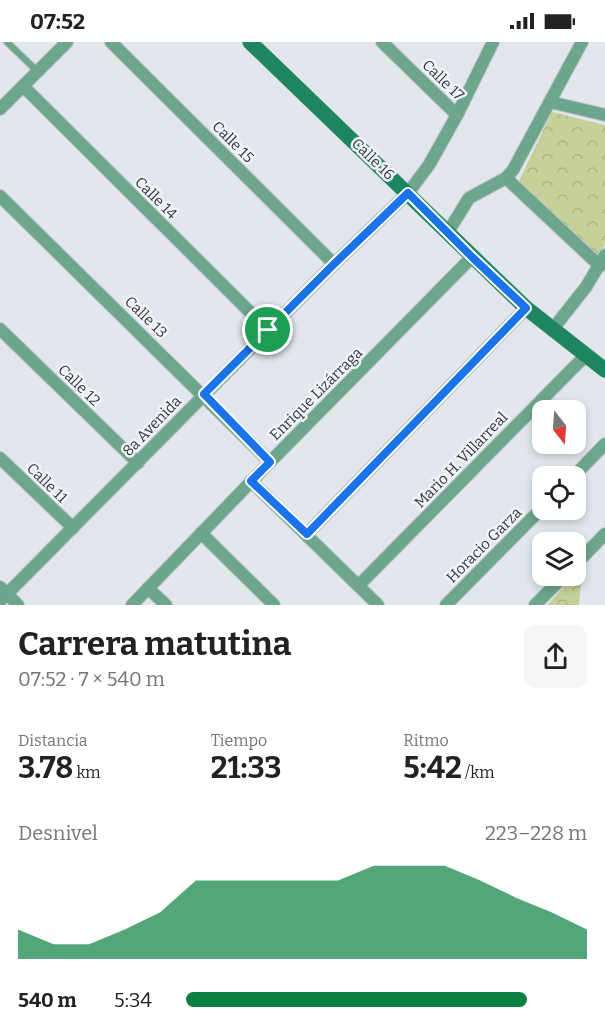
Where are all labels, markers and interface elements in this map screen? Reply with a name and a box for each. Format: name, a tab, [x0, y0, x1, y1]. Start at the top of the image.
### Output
text: 07:52	[30, 8, 85, 35]
street label: Calle 17	[418, 56, 468, 104]
street label: Calle 15	[208, 117, 258, 167]
street label: Calle 16	[348, 134, 398, 184]
street label: Calle 14	[131, 173, 181, 223]
street label: Calle 13	[121, 292, 171, 342]
pin	[242, 304, 293, 355]
icon: arrive	[251, 313, 284, 346]
street label: Enrique Lizárraga	[266, 344, 366, 444]
street label: Calle 12	[54, 361, 104, 409]
street label: 8a Avenida	[119, 392, 185, 460]
north arrow	[532, 400, 586, 454]
map controls	[532, 400, 586, 586]
street label: Mario H. Villarreal	[411, 408, 511, 512]
street label: Calle 11	[23, 459, 71, 507]
button: locate	[532, 466, 586, 520]
street label: Horacio Garza	[442, 503, 526, 587]
button: layers	[532, 532, 586, 586]
text: Carrera matutina	[18, 624, 291, 664]
button: share	[524, 625, 587, 688]
text: 07:52 · 7 × 540 m	[18, 667, 165, 691]
text: Distancia	[18, 731, 87, 750]
text: Tiempo	[211, 731, 267, 750]
text: Ritmo	[403, 731, 449, 750]
text: 3.78	[18, 750, 73, 786]
text: 21:33	[211, 750, 282, 786]
text: 5:42	[403, 750, 462, 786]
text: km	[73, 763, 101, 782]
text: /km	[462, 763, 494, 782]
text: Desnivel	[18, 821, 98, 845]
text: 223–228 m	[485, 821, 587, 845]
text: 540 m	[18, 988, 77, 1012]
text: 5:34	[114, 988, 152, 1012]

